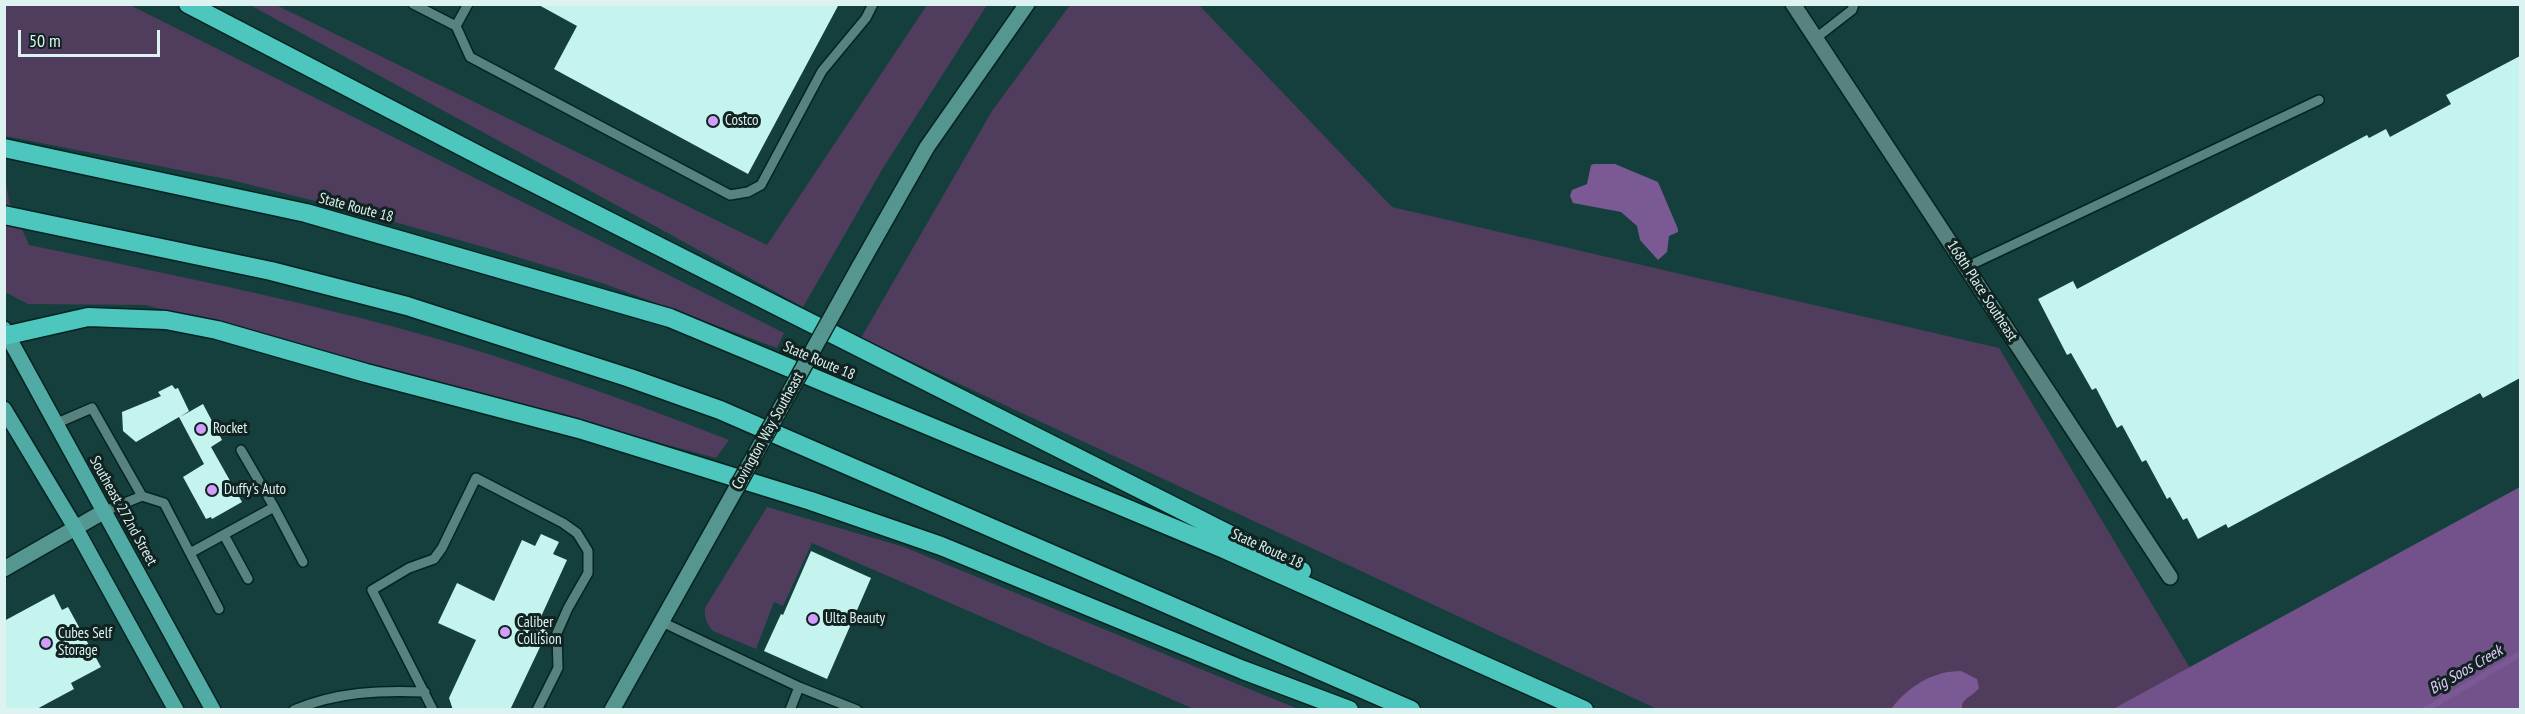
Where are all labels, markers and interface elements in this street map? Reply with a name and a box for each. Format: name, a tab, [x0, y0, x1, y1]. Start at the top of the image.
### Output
scale bar	[21, 18, 164, 56]
text: 50 m	[29, 29, 61, 52]
place label: Costco	[725, 112, 759, 130]
marker: Costco	[706, 114, 720, 128]
street label: State Route 18	[317, 189, 395, 227]
street label: 168th Place Southeast	[1943, 237, 2021, 345]
street label: State Route 18	[780, 338, 858, 384]
street label: Covington Way Southeast	[728, 369, 808, 493]
place label: Rocket	[213, 420, 247, 438]
marker: Rocket	[194, 422, 208, 436]
street label: Southeast 272nd Street	[85, 453, 161, 569]
place label: Duffy's Auto	[224, 481, 286, 499]
marker: Duffy's Auto	[205, 483, 219, 497]
street label: State Route 18	[1228, 525, 1306, 573]
place label: Ulta Beauty	[825, 610, 885, 628]
marker: Ulta Beauty	[806, 612, 820, 626]
place label: Caliber Collision	[517, 614, 562, 649]
place label: Cubes Self Storage	[58, 625, 112, 660]
marker: Caliber Collision	[498, 625, 512, 639]
marker: Cubes Self Storage	[39, 636, 53, 650]
water label: Big Soos Creek	[2426, 641, 2506, 699]

